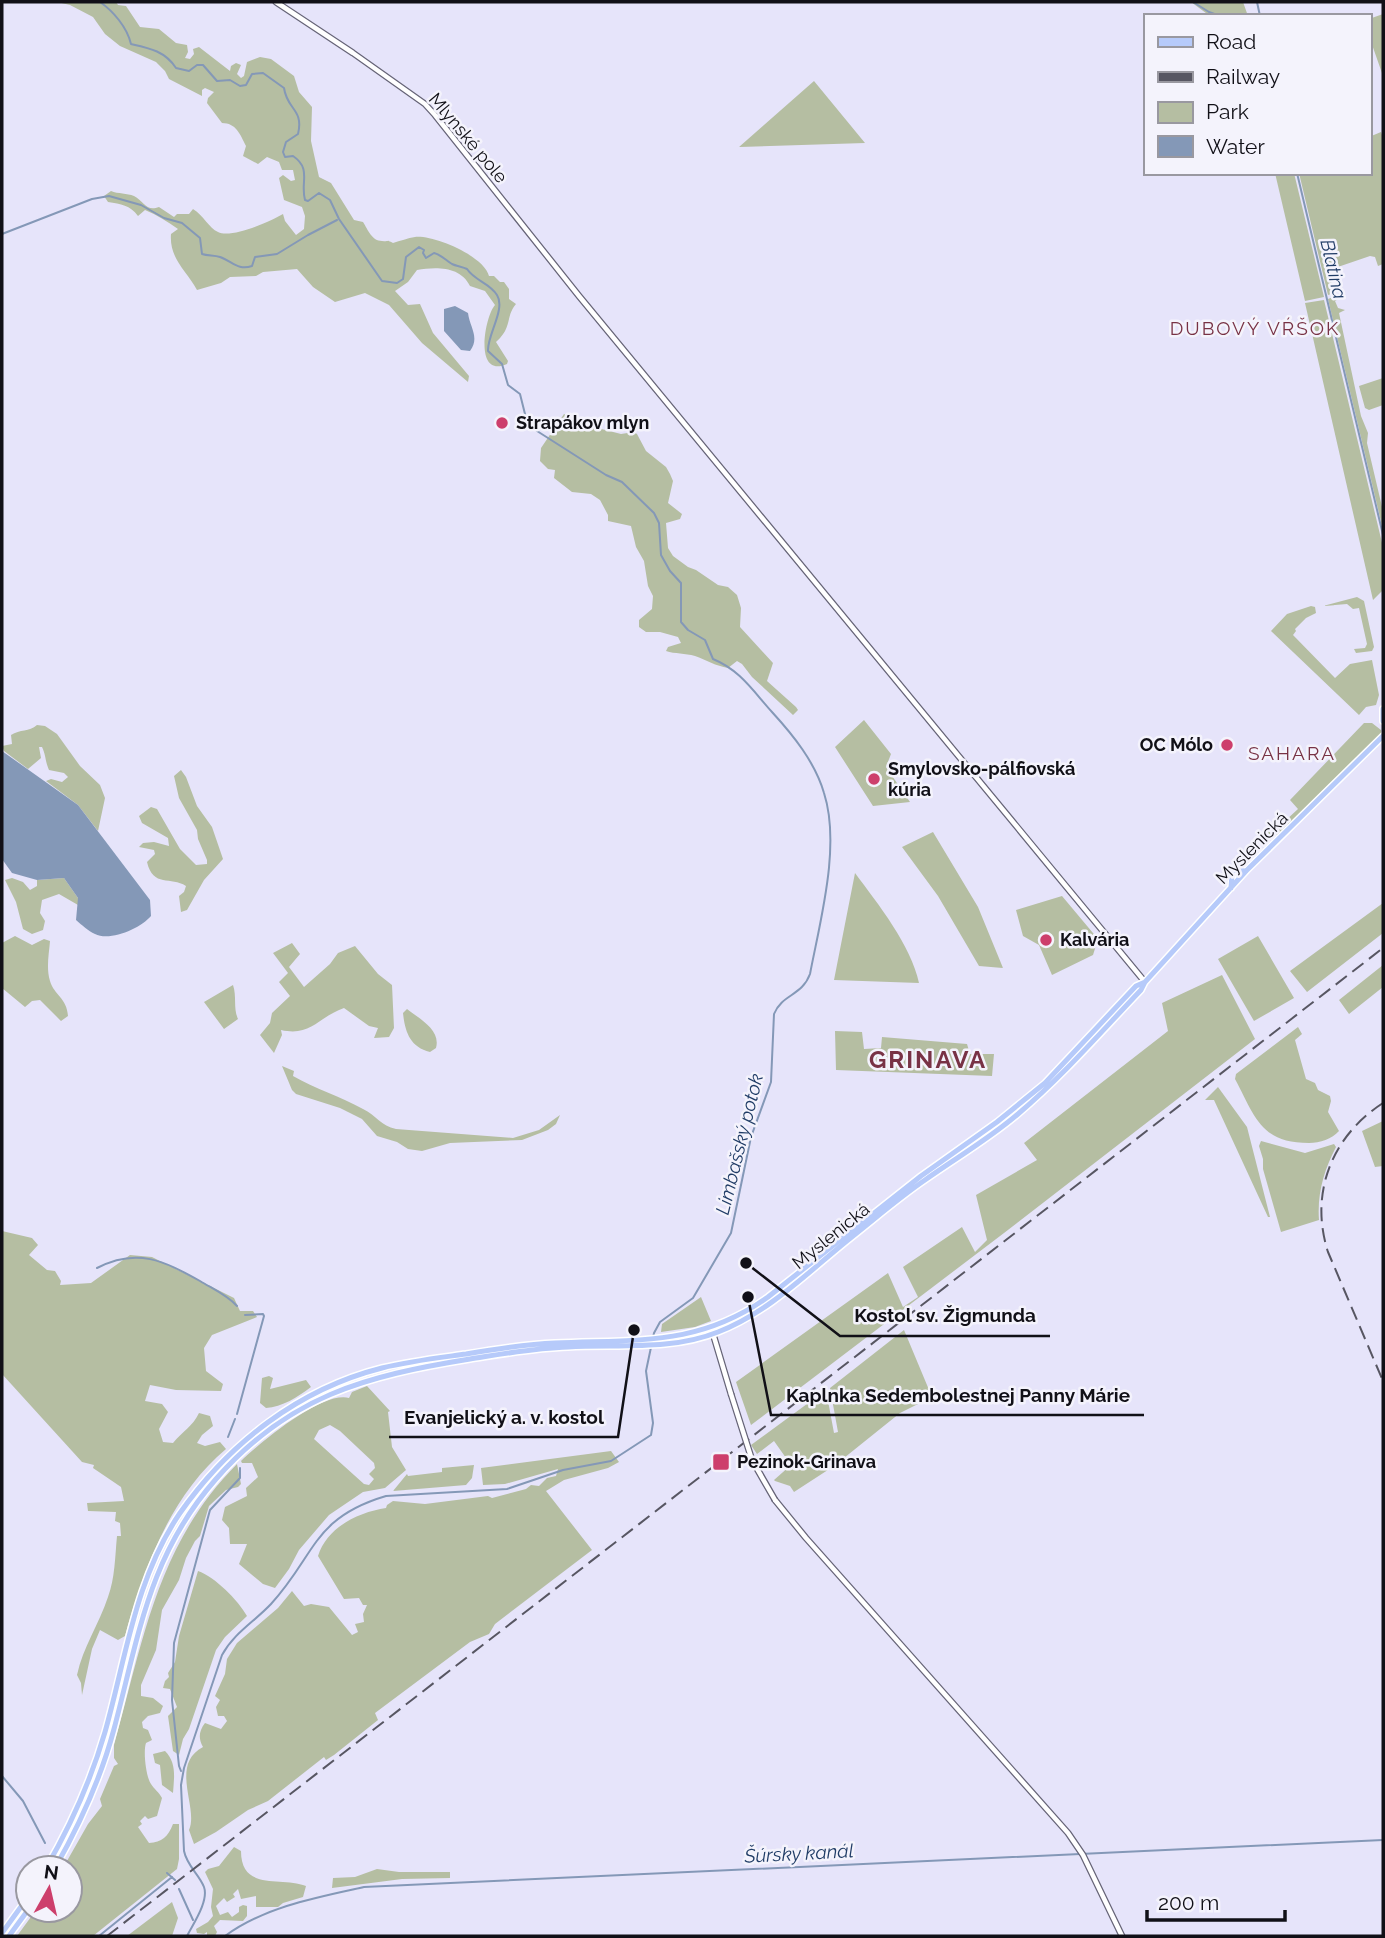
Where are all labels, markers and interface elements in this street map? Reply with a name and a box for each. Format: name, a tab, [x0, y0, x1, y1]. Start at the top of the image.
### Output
legend	[1144, 14, 1371, 175]
text: Road	[1206, 29, 1256, 54]
text: Railway	[1206, 64, 1280, 89]
street label: Mlynské pole	[425, 88, 512, 187]
text: Park	[1206, 99, 1249, 124]
text: Water	[1206, 134, 1265, 159]
water label: Blatina	[1316, 237, 1352, 301]
district label: DUBOVÝ VŔŠOK	[1170, 317, 1340, 339]
place label: Strapákov mlyn	[516, 412, 649, 433]
marker: Strapákov mlyn	[494, 415, 510, 431]
place label: OC Mólo	[1140, 734, 1213, 755]
marker: OC Mólo	[1219, 737, 1235, 753]
district label: SAHARA	[1248, 742, 1336, 764]
place label: Smylovsko-pálfiovská kúria	[888, 758, 1075, 800]
marker: Smylovsko-pálfiovská kúria	[866, 771, 882, 787]
street label: Myslenická	[1211, 807, 1292, 888]
place label: Kalvária	[1060, 929, 1129, 950]
marker: Kalvária	[1038, 932, 1054, 948]
district label: GRINAVA	[869, 1045, 987, 1074]
water label: Limbašský potok	[711, 1071, 767, 1217]
street label: Myslenická	[788, 1198, 873, 1273]
callout: Kostol sv. Žigmunda	[840, 1296, 1050, 1336]
text: Kostol sv. Žigmunda	[854, 1304, 1036, 1326]
callout: Kaplnka Sedembolestnej Panny Márie	[771, 1375, 1144, 1415]
text: Kaplnka Sedembolestnej Panny Márie	[786, 1384, 1130, 1406]
callout: Evanjelický a. v. kostol	[389, 1397, 618, 1437]
text: Evanjelický a. v. kostol	[404, 1406, 605, 1428]
place label: Pezinok-Grinava	[737, 1451, 876, 1472]
marker: Pezinok-Grinava	[711, 1452, 731, 1472]
water label: Šúrsky kanál	[743, 1839, 854, 1867]
north arrow	[14, 1854, 84, 1924]
text: N	[43, 1860, 60, 1884]
scale bar	[1147, 1878, 1285, 1922]
text: 200 m	[1158, 1890, 1219, 1915]

